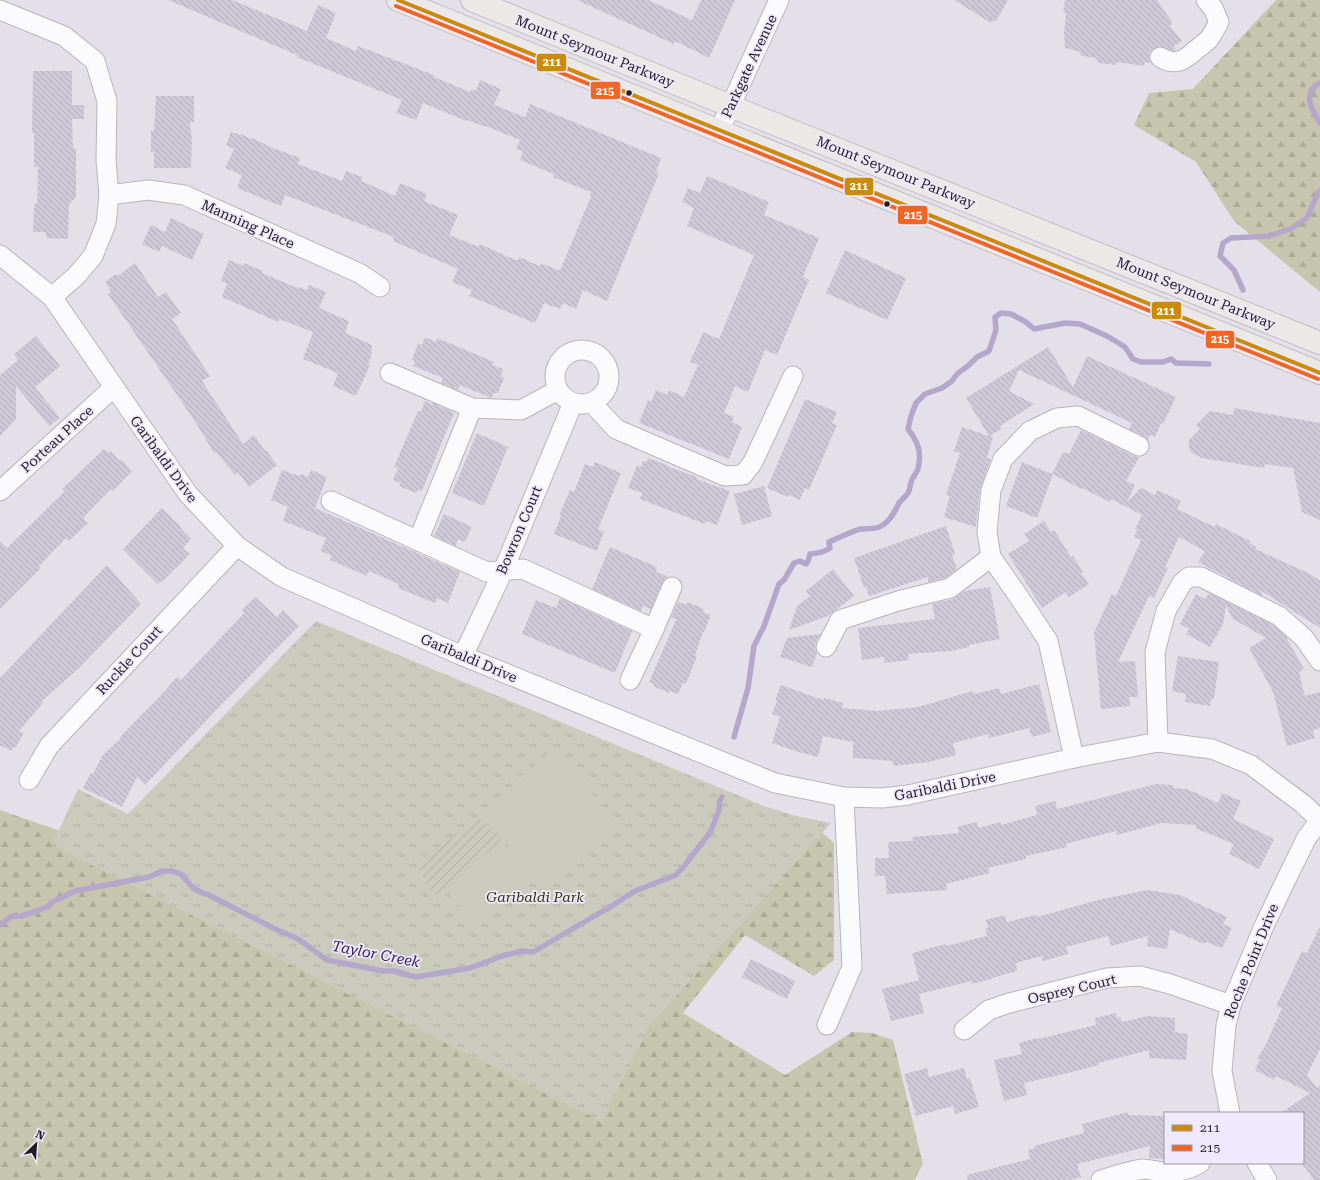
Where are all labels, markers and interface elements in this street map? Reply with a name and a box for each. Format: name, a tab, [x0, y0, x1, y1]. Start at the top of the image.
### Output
street label: Parkgate Avenue	[718, 11, 780, 120]
street label: Mount Seymour Parkway	[513, 12, 678, 91]
line badge: 211	[536, 53, 567, 72]
text: 211	[543, 56, 561, 69]
line badge: 215	[590, 81, 621, 100]
text: 215	[596, 85, 614, 98]
unlabelled marker	[624, 88, 634, 98]
street label: Mount Seymour Parkway	[814, 133, 979, 212]
line badge: 211	[844, 177, 874, 196]
text: 211	[850, 180, 868, 193]
street label: Manning Place	[199, 196, 297, 252]
unlabelled marker	[882, 199, 892, 209]
line badge: 215	[897, 205, 928, 225]
text: 215	[904, 209, 922, 222]
street label: Mount Seymour Parkway	[1114, 254, 1279, 333]
line badge: 211	[1151, 301, 1182, 320]
text: 211	[1157, 305, 1175, 318]
line badge: 215	[1205, 330, 1235, 349]
text: 215	[1211, 333, 1229, 346]
street label: Porteau Place	[17, 402, 97, 476]
street label: Garibaldi Drive	[127, 413, 201, 506]
street label: Bowron Court	[493, 483, 545, 577]
street label: Ruckle Court	[93, 622, 165, 698]
street label: Garibaldi Drive	[418, 630, 520, 686]
street label: Garibaldi Drive	[893, 768, 998, 804]
park label: Garibaldi Park	[486, 889, 584, 905]
street label: Roche Point Drive	[1221, 901, 1281, 1021]
water label: Taylor Creek	[331, 937, 422, 972]
street label: Osprey Court	[1026, 971, 1118, 1007]
legend	[1164, 1112, 1304, 1164]
text: 211	[1200, 1121, 1220, 1135]
north arrow	[16, 1124, 56, 1164]
text: N	[33, 1128, 47, 1143]
text: 215	[1200, 1141, 1220, 1155]

